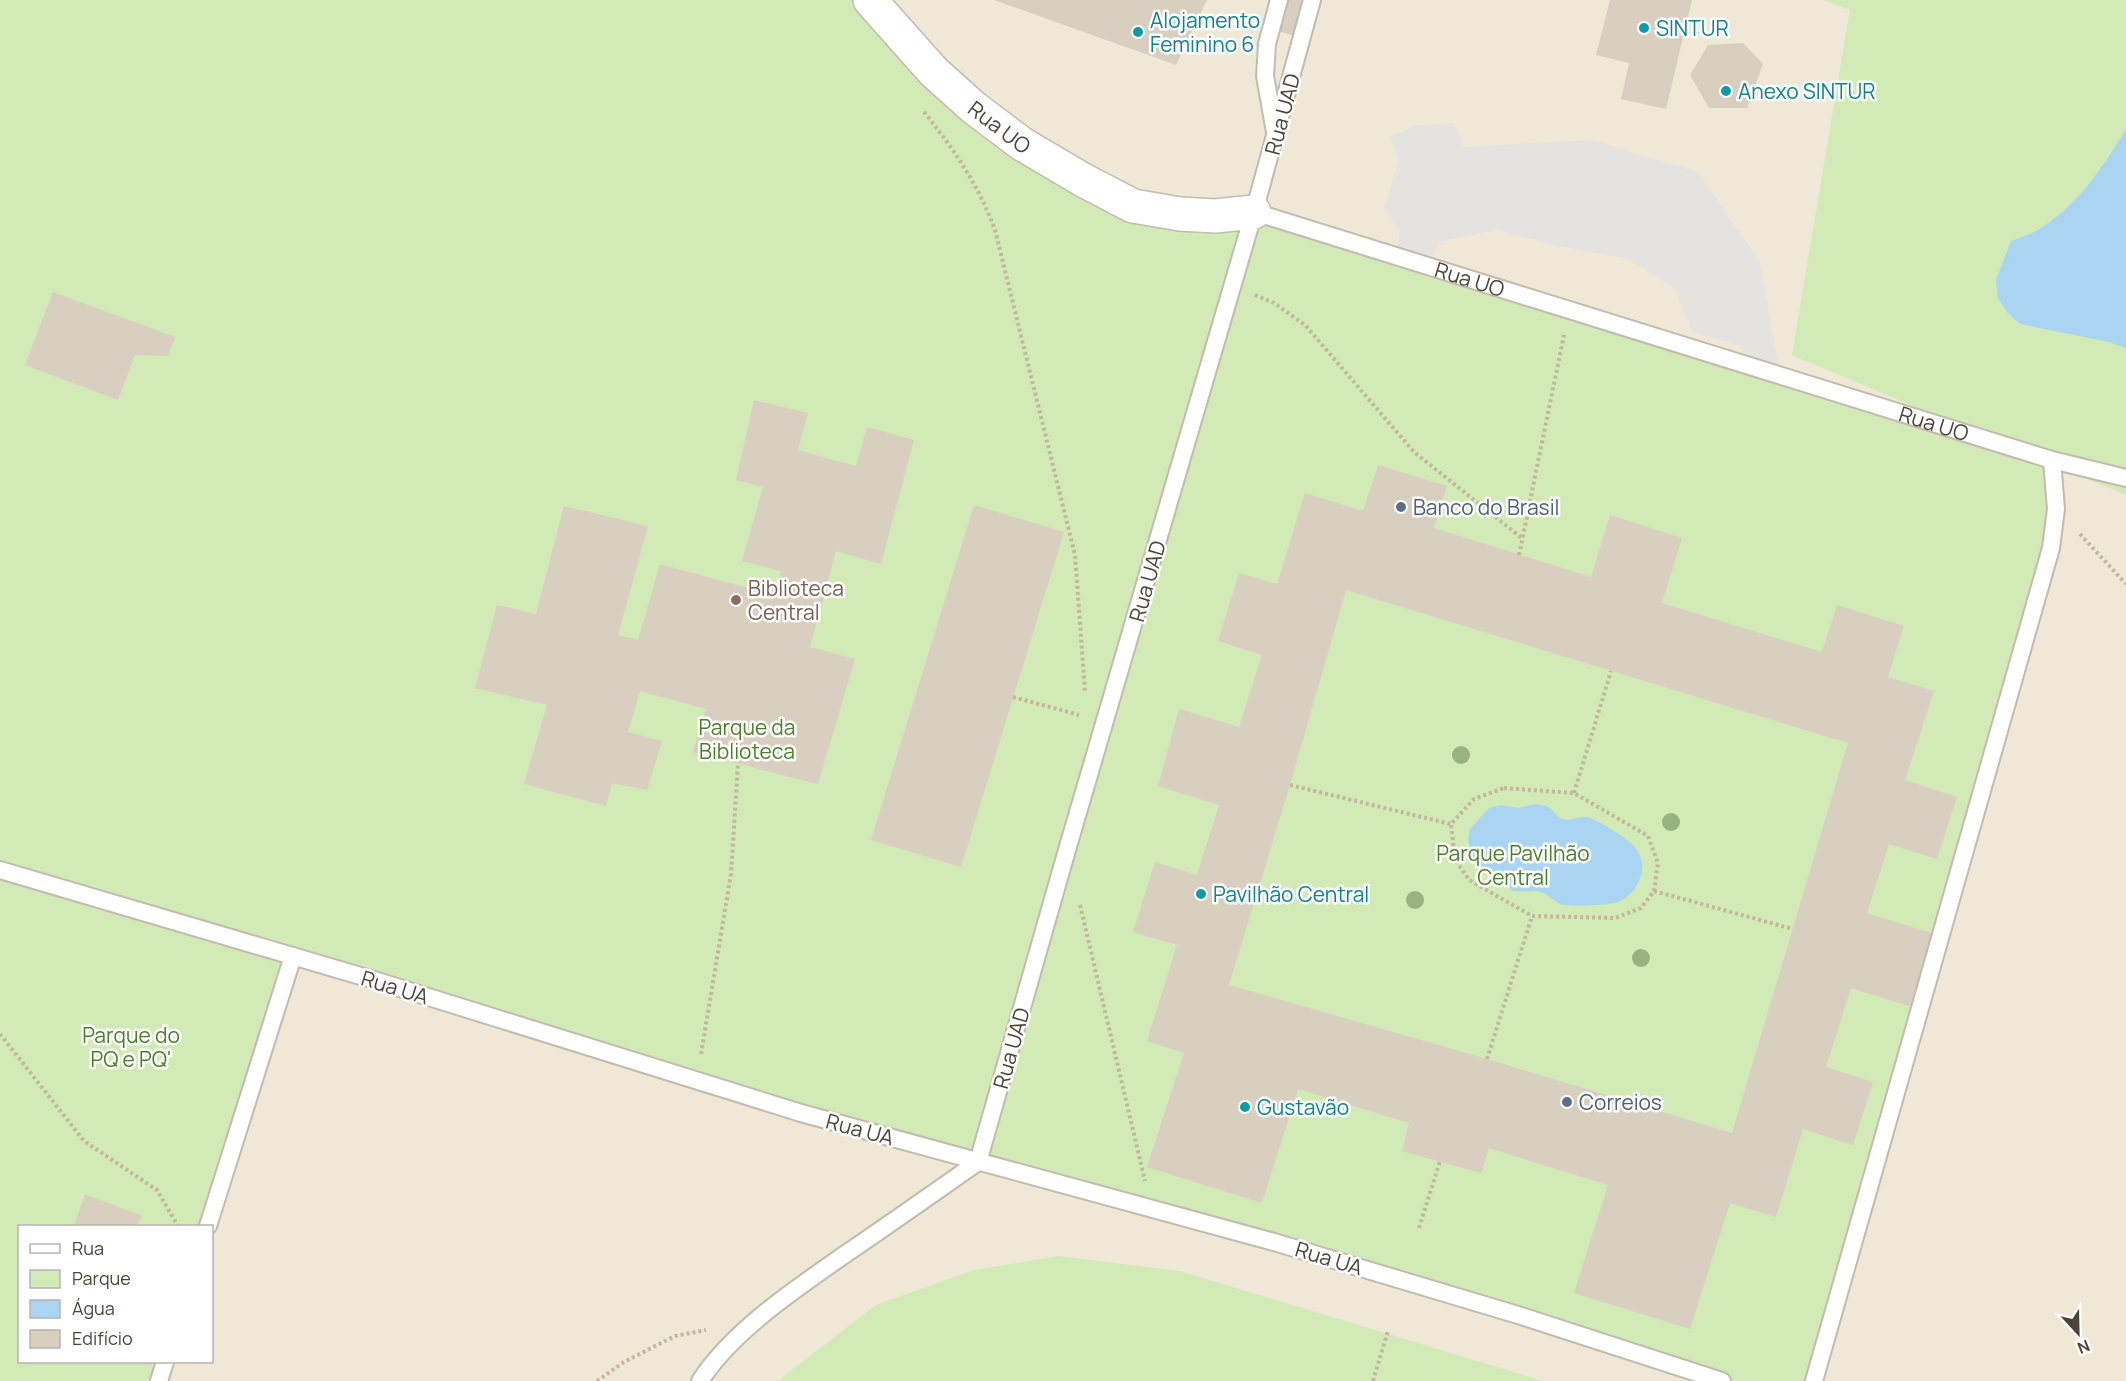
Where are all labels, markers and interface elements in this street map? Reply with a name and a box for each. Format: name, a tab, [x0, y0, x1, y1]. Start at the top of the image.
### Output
place label: Alojamento Feminino 6	[1150, 6, 1260, 58]
place label: SINTUR	[1656, 14, 1729, 42]
marker: SINTUR	[1637, 21, 1651, 35]
marker: Alojamento Feminino 6	[1131, 25, 1145, 39]
street label: Rua UAD	[1258, 70, 1306, 158]
place label: Anexo SINTUR	[1738, 77, 1876, 105]
marker: Anexo SINTUR	[1719, 84, 1733, 98]
street label: Rua UO	[963, 94, 1036, 160]
street label: Rua UO	[1431, 255, 1508, 303]
street label: Rua UO	[1896, 399, 1972, 447]
place label: Banco do Brasil	[1413, 493, 1559, 521]
marker: Banco do Brasil	[1394, 500, 1408, 514]
street label: Rua UAD	[1122, 537, 1172, 625]
place label: Biblioteca Central	[748, 574, 844, 626]
marker: Biblioteca Central	[729, 593, 743, 607]
park label: Parque da Biblioteca	[699, 713, 795, 765]
park label: Parque Pavilhão Central	[1436, 839, 1590, 891]
place label: Pavilhão Central	[1213, 880, 1369, 908]
marker: Pavilhão Central	[1194, 887, 1208, 901]
street label: Rua UA	[358, 964, 432, 1010]
street label: Rua UAD	[986, 1004, 1036, 1092]
park label: Parque do PQ e PQ'	[82, 1021, 180, 1073]
place label: Correios	[1579, 1088, 1662, 1116]
place label: Gustavão	[1257, 1093, 1349, 1121]
marker: Correios	[1560, 1095, 1574, 1109]
marker: Gustavão	[1238, 1100, 1252, 1114]
street label: Rua UA	[823, 1107, 897, 1151]
legend	[18, 1225, 213, 1363]
street label: Rua UA	[1292, 1235, 1366, 1281]
text: Rua	[72, 1236, 104, 1260]
text: Parque	[72, 1266, 131, 1290]
text: Água	[72, 1296, 115, 1320]
north arrow	[2048, 1303, 2108, 1363]
text: Edifício	[72, 1326, 133, 1350]
text: N	[2074, 1335, 2093, 1359]

